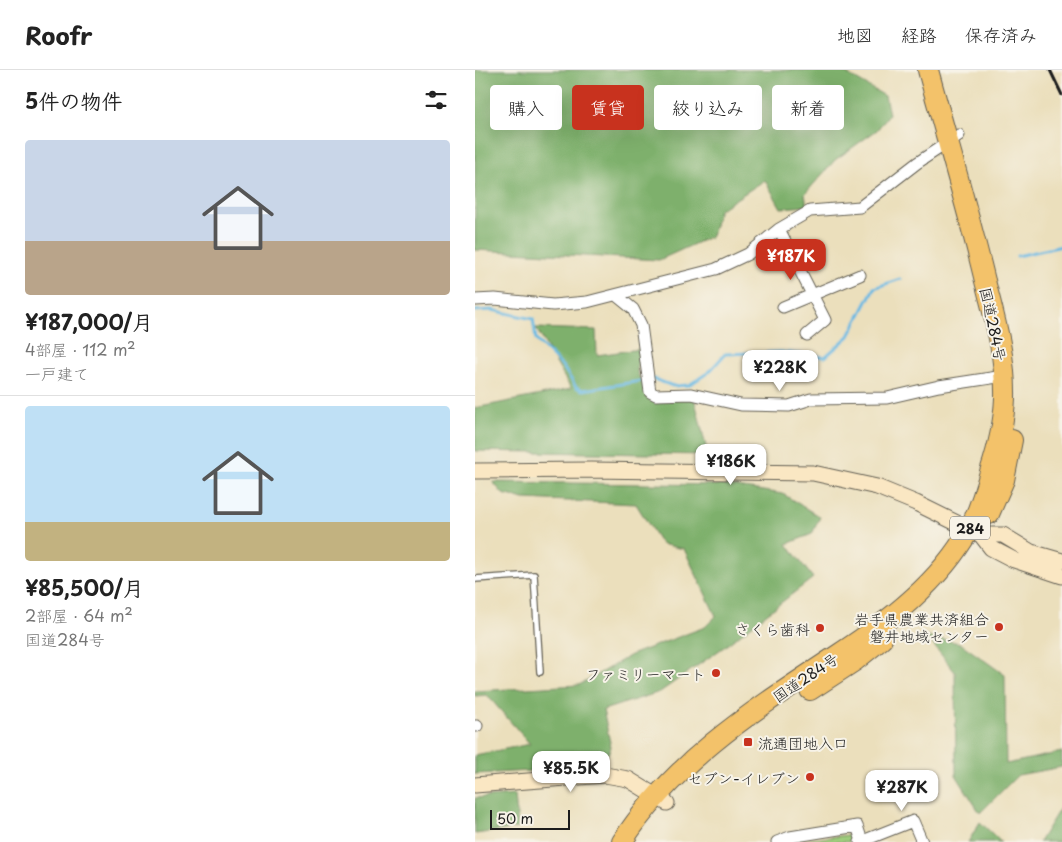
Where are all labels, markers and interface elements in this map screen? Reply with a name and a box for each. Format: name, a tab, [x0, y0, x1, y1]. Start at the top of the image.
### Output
text: Roofr	[25, 17, 92, 53]
text: 地図	[837, 21, 873, 48]
text: 経路	[901, 21, 937, 48]
text: 保存済み	[965, 21, 1037, 48]
text: 5件の物件	[25, 84, 122, 116]
chip: 購入	[490, 85, 562, 130]
chip: 賃貸	[572, 85, 644, 130]
chip: 絞り込み	[654, 85, 762, 130]
chip: 新着	[772, 85, 844, 130]
icon: filters	[422, 86, 450, 114]
icon: home	[193, 173, 283, 263]
pin: ¥187K	[756, 238, 826, 281]
text: ¥187K	[767, 243, 815, 267]
street label: 国道284号	[975, 285, 1013, 363]
text: ¥187,000/月	[25, 305, 153, 337]
text: 4部屋 · 112 m²	[25, 337, 136, 361]
pin: ¥228K	[745, 350, 815, 392]
text: ¥228K	[753, 354, 807, 378]
text: 一戸建て	[25, 361, 89, 385]
icon: home	[193, 438, 283, 528]
pin: ¥186K	[696, 444, 766, 486]
text: ¥186K	[706, 448, 756, 472]
road number: 284	[950, 516, 990, 539]
text: ¥85,500/月	[25, 571, 144, 603]
text: 2部屋 · 64 m²	[25, 603, 133, 627]
place label: 岩手県農業共済組合 磐井地域センター	[854, 607, 989, 647]
place label: さくら歯科	[735, 617, 810, 640]
marker: 岩手県農業共済組合 磐井地域センター	[993, 621, 1005, 633]
marker: さくら歯科	[814, 622, 826, 634]
text: 国道284号	[25, 627, 105, 651]
street label: 国道284号	[768, 647, 842, 707]
place label: ファミリーマート	[586, 662, 706, 685]
marker: ファミリーマート	[710, 667, 722, 679]
place label: 流通団地入口	[758, 731, 848, 754]
marker: 流通団地入口	[742, 736, 754, 748]
pin: ¥85.5K	[530, 750, 612, 793]
text: ¥85.5K	[543, 755, 599, 779]
place label: セブン-イレブン	[688, 766, 800, 789]
pin: ¥287K	[867, 770, 937, 812]
marker: セブン-イレブン	[804, 771, 816, 783]
text: ¥287K	[876, 774, 928, 798]
scale bar	[490, 807, 570, 830]
text: 50 m	[497, 808, 533, 829]

